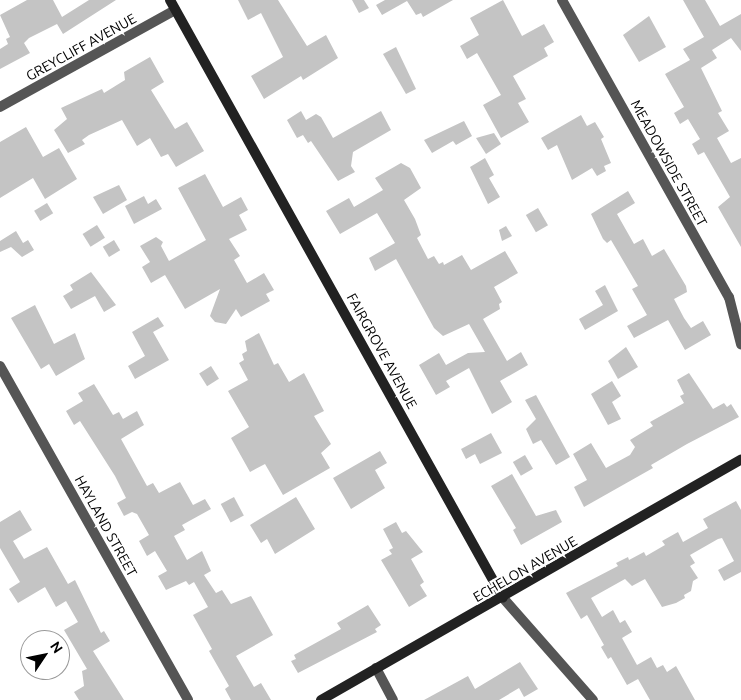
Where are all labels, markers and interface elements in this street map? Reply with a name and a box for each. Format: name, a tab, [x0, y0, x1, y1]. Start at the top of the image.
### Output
street label: GREYCLIFF AVENUE	[23, 10, 139, 84]
street label: MEADOWSIDE STREET	[627, 97, 711, 229]
street label: FAIRGROVE AVENUE	[343, 290, 421, 412]
street label: HAYLAND STREET	[71, 473, 141, 579]
street label: ECHELON AVENUE	[470, 532, 580, 606]
north arrow	[20, 630, 70, 680]
text: N	[47, 638, 66, 656]

